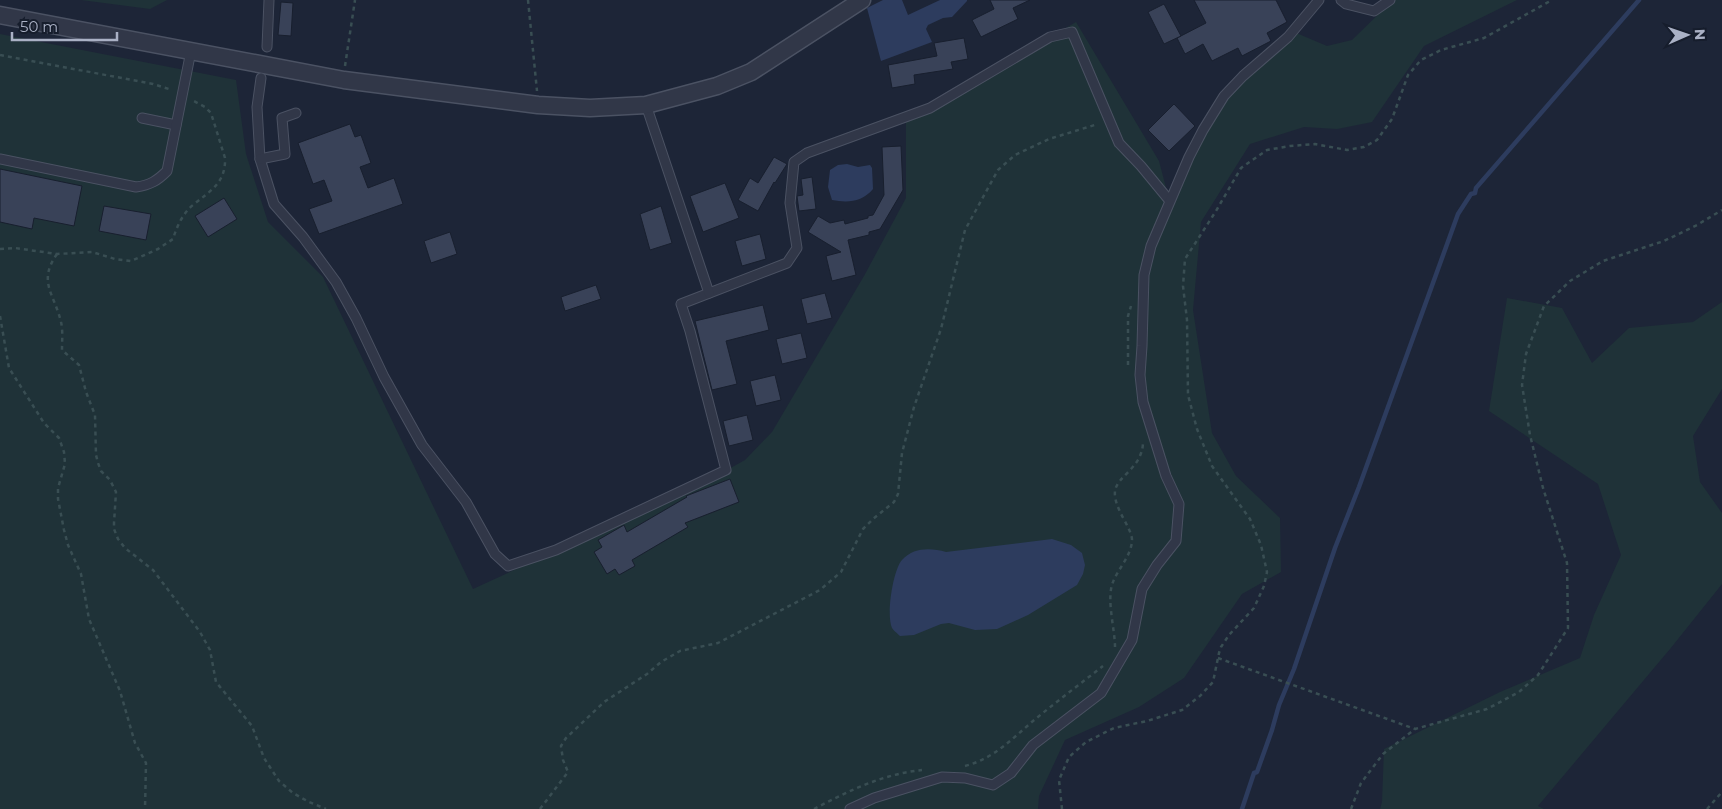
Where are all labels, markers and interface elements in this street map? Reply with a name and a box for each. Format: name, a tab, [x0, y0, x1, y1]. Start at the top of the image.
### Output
scale bar	[12, 10, 118, 42]
north arrow	[1662, 10, 1712, 60]
text: 50 m	[20, 17, 58, 36]
text: N	[1691, 29, 1709, 41]

